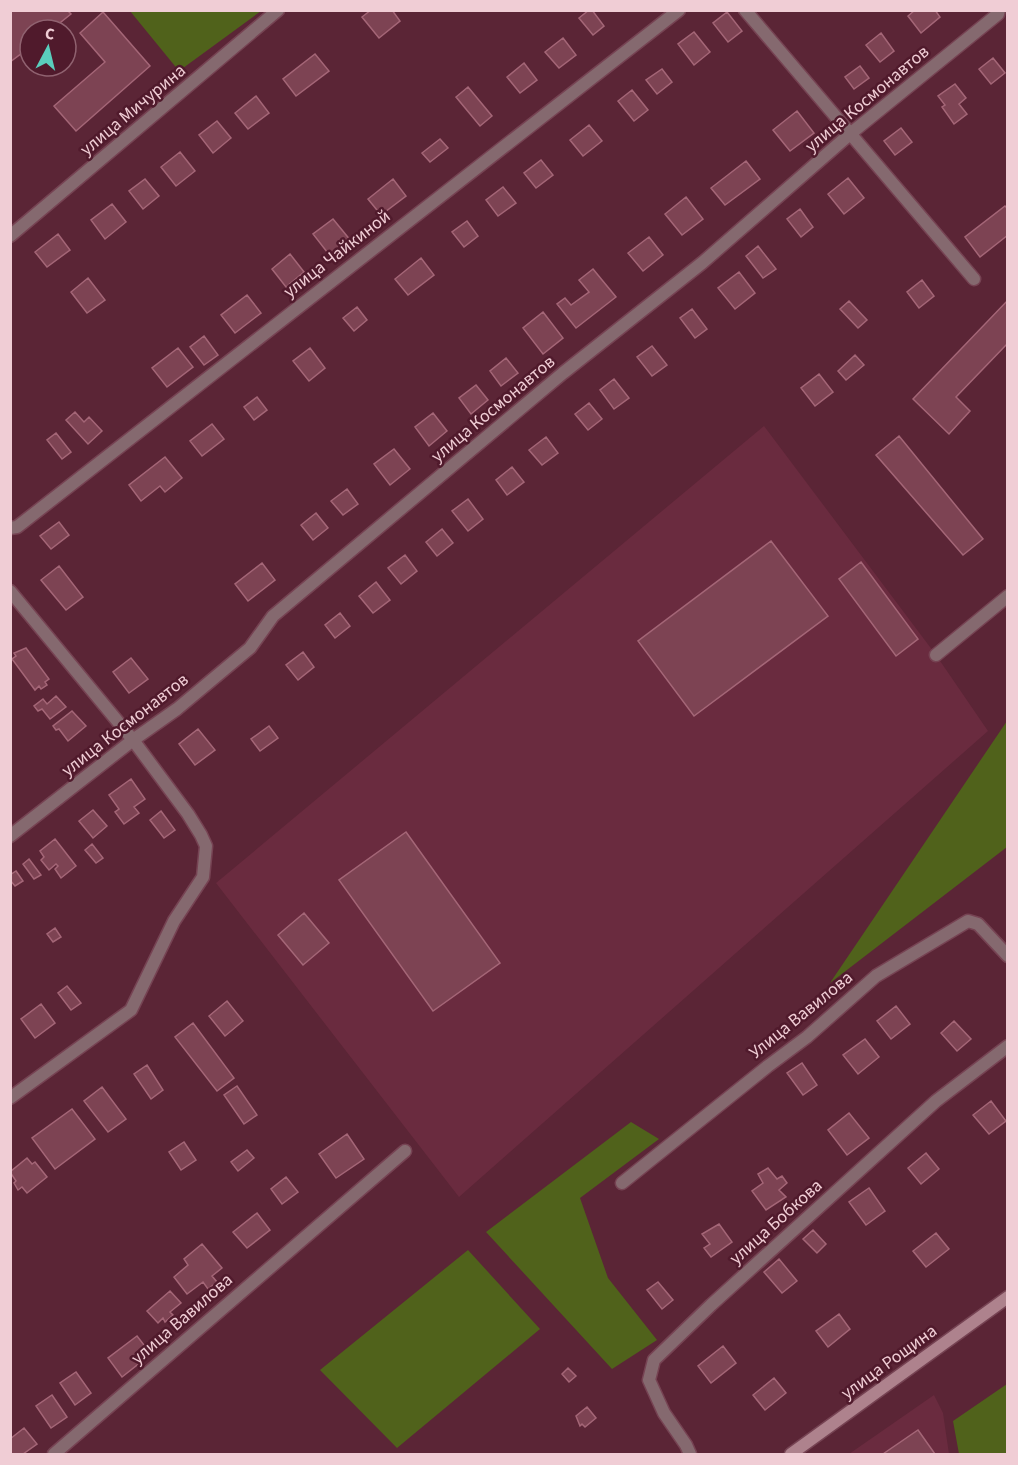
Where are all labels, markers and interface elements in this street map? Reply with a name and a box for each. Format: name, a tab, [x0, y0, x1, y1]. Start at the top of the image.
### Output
north arrow	[18, 18, 78, 78]
text: С	[44, 23, 56, 46]
street label: улица Космонавтов	[800, 40, 934, 158]
street label: улица Мичурина	[75, 58, 191, 162]
street label: улица Чайкиной	[278, 204, 396, 304]
street label: улица Космонавтов	[426, 350, 560, 468]
street label: улица Космонавтов	[56, 667, 194, 783]
street label: Улица Вавилова	[744, 965, 858, 1065]
street label: улица Бобкова	[724, 1173, 828, 1271]
street label: улица Вавилова	[126, 1268, 238, 1370]
street label: улица Рощина	[836, 1319, 942, 1405]

